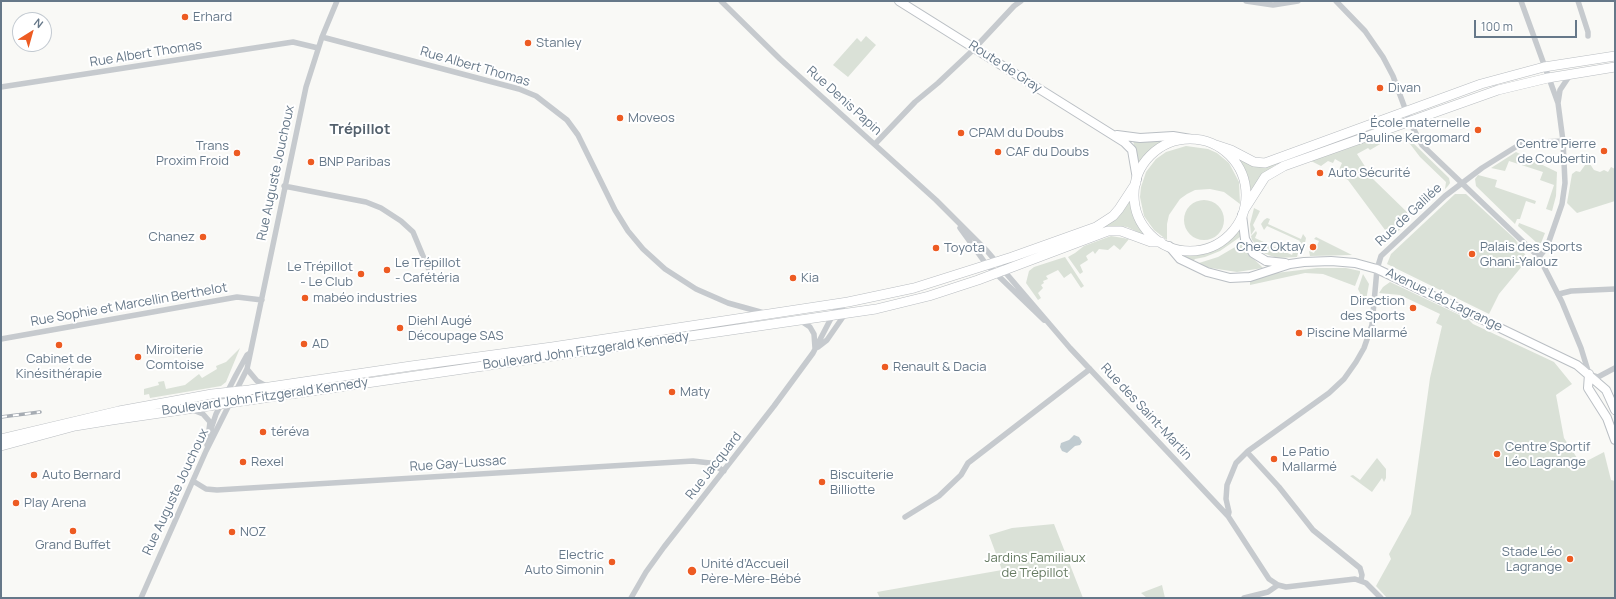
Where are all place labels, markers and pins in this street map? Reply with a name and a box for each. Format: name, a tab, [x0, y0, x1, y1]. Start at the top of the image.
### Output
place label: Erhard	[193, 9, 232, 25]
marker: Erhard	[180, 12, 190, 22]
place label: Stanley	[536, 35, 582, 51]
marker: Stanley	[523, 38, 533, 48]
place label: Divan	[1388, 80, 1421, 96]
marker: Divan	[1375, 83, 1385, 93]
place label: Moveos	[628, 110, 675, 126]
marker: Moveos	[615, 113, 625, 123]
place label: École maternelle Pauline Kergomard	[1358, 115, 1470, 146]
place label: CPAM du Doubs	[969, 125, 1064, 141]
marker: École maternelle Pauline Kergomard	[1473, 125, 1483, 135]
marker: CPAM du Doubs	[956, 128, 966, 138]
place label: Centre Pierre de Coubertin	[1516, 136, 1596, 167]
place label: Trans Proxim Froid	[156, 138, 229, 169]
place label: CAF du Doubs	[1006, 144, 1089, 160]
marker: Centre Pierre de Coubertin	[1599, 146, 1609, 156]
marker: CAF du Doubs	[993, 147, 1003, 157]
marker: Trans Proxim Froid	[232, 148, 242, 158]
place label: BNP Paribas	[319, 154, 391, 170]
marker: BNP Paribas	[306, 157, 316, 167]
place label: Auto Sécurité	[1328, 165, 1410, 181]
marker: Auto Sécurité	[1315, 168, 1325, 178]
place label: Chanez	[149, 229, 195, 245]
marker: Chanez	[198, 232, 208, 242]
place label: Chez Oktay	[1236, 239, 1305, 255]
place label: Palais des Sports Ghani-Yalouz	[1480, 239, 1582, 270]
place label: Toyota	[944, 240, 985, 256]
marker: Chez Oktay	[1308, 242, 1318, 252]
marker: Toyota	[931, 243, 941, 253]
marker: Palais des Sports Ghani-Yalouz	[1467, 249, 1477, 259]
place label: Le Trépillot - Cafétéria	[395, 255, 461, 286]
place label: Le Trépillot - Le Club	[287, 259, 353, 290]
marker: Le Trépillot - Cafétéria	[382, 265, 392, 275]
marker: Le Trépillot - Le Club	[356, 269, 366, 279]
place label: Kia	[801, 270, 819, 286]
marker: Kia	[788, 273, 798, 283]
place label: mabéo industries	[313, 290, 417, 306]
marker: mabéo industries	[300, 293, 310, 303]
place label: Direction des Sports	[1340, 293, 1405, 324]
marker: Direction des Sports	[1408, 303, 1418, 313]
place label: Diehl Augé Découpage SAS	[408, 313, 504, 344]
marker: Diehl Augé Découpage SAS	[395, 323, 405, 333]
place label: Piscine Mallarmé	[1307, 325, 1407, 341]
marker: Piscine Mallarmé	[1294, 328, 1304, 338]
place label: AD	[312, 336, 329, 352]
marker: AD	[299, 339, 309, 349]
marker: Cabinet de Kinésithérapie	[54, 340, 64, 350]
place label: Miroiterie Comtoise	[146, 342, 204, 373]
place label: Cabinet de Kinésithérapie	[16, 351, 102, 382]
marker: Miroiterie Comtoise	[133, 352, 143, 362]
place label: Renault & Dacia	[893, 359, 986, 375]
marker: Renault & Dacia	[880, 362, 890, 372]
place label: Maty	[680, 384, 710, 400]
marker: Maty	[667, 387, 677, 397]
place label: téréva	[271, 424, 309, 440]
marker: téréva	[258, 427, 268, 437]
place label: Centre Sportif Léo Lagrange	[1505, 439, 1590, 470]
place label: Le Patio Mallarmé	[1282, 444, 1337, 475]
marker: Centre Sportif Léo Lagrange	[1492, 449, 1502, 459]
place label: Rexel	[251, 454, 284, 470]
marker: Le Patio Mallarmé	[1269, 454, 1279, 464]
marker: Rexel	[238, 457, 248, 467]
place label: Auto Bernard	[42, 467, 121, 483]
place label: Biscuiterie Billiotte	[830, 467, 894, 498]
marker: Auto Bernard	[29, 470, 39, 480]
marker: Biscuiterie Billiotte	[817, 477, 827, 487]
place label: Play Arena	[24, 495, 86, 511]
marker: Play Arena	[11, 498, 21, 508]
place label: NOZ	[240, 524, 266, 540]
marker: Grand Buffet	[68, 526, 78, 536]
marker: NOZ	[227, 527, 237, 537]
place label: Grand Buffet	[35, 537, 111, 553]
place label: Stade Léo Lagrange	[1502, 544, 1562, 575]
place label: Electric Auto Simonin	[525, 547, 604, 578]
marker: Stade Léo Lagrange	[1565, 554, 1575, 564]
place label: Unité d’Accueil Père-Mère-Bébé	[701, 556, 801, 587]
marker: Electric Auto Simonin	[607, 557, 617, 567]
marker: Unité d’Accueil Père-Mère-Bébé	[686, 565, 698, 577]

